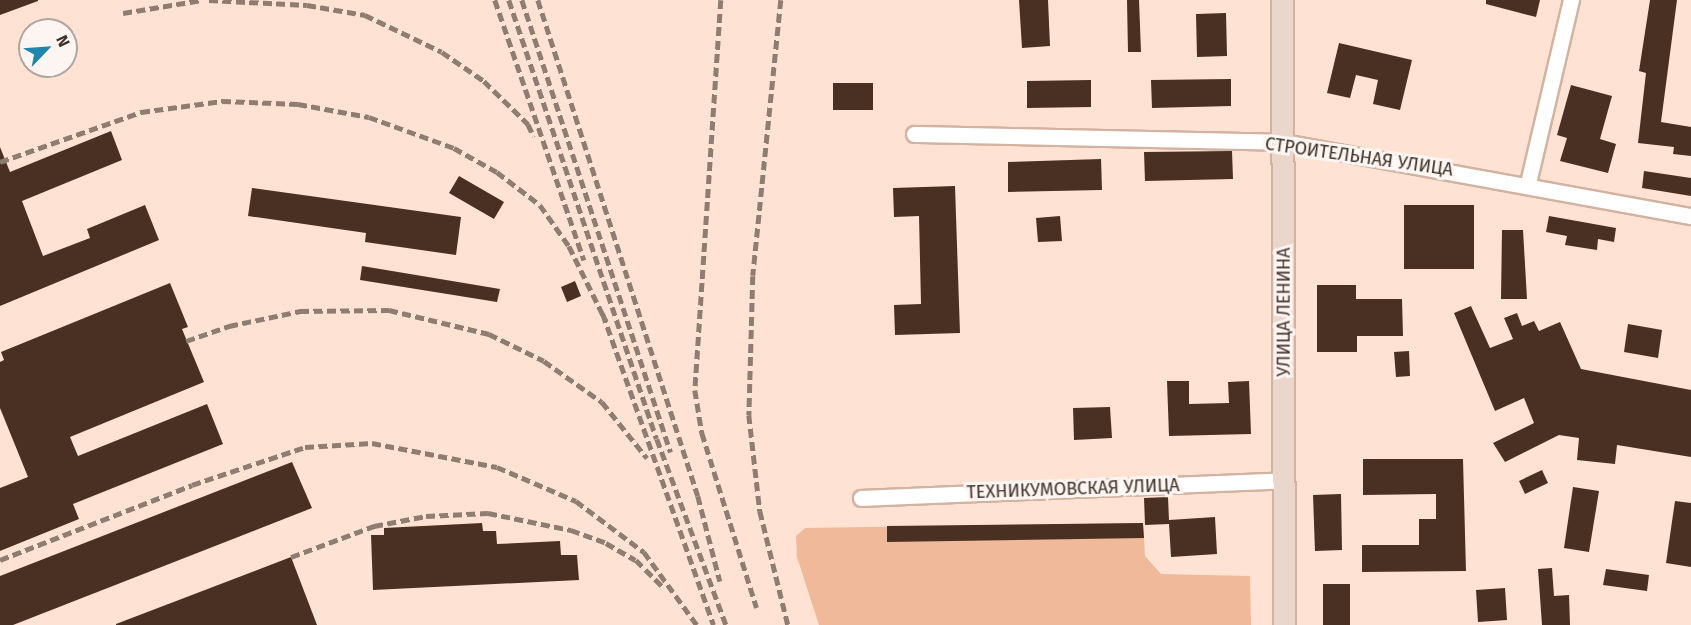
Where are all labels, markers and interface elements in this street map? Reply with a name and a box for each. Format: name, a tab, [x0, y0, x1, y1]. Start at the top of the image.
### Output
north arrow	[18, 18, 78, 78]
text: N	[52, 32, 74, 50]
street label: СТРОИТЕЛЬНАЯ УЛИЦА	[1264, 133, 1454, 181]
street label: УЛИЦА ЛЕНИНА	[1273, 247, 1295, 377]
street label: ТЕХНИКУМОВСКАЯ УЛИЦА	[966, 474, 1180, 504]

